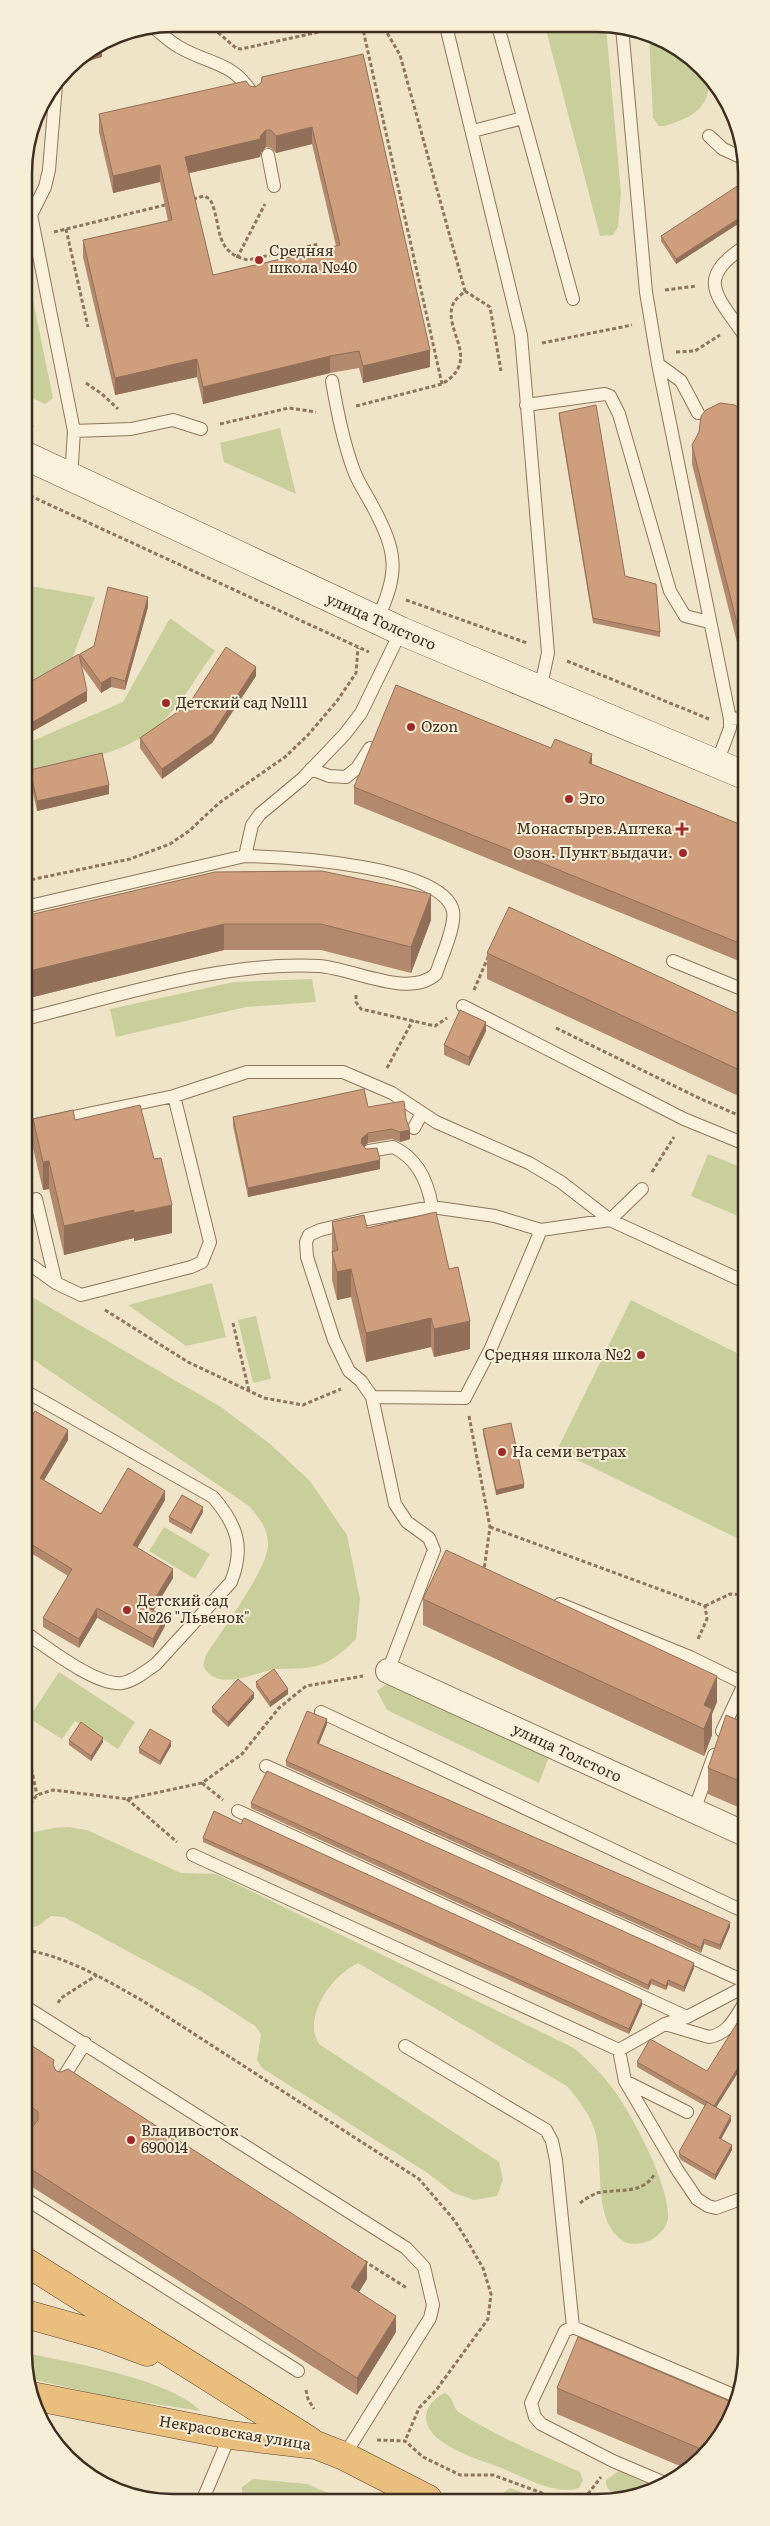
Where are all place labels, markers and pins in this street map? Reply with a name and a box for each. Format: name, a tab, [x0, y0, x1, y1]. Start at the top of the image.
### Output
place label: Средняя школа №40	[269, 238, 358, 278]
marker: Средняя школа №40	[253, 254, 265, 266]
place label: Детский сад №111	[176, 690, 308, 713]
marker: Детский сад №111	[160, 697, 172, 709]
place label: Ozon	[421, 714, 458, 737]
marker: Ozon	[405, 721, 417, 733]
place label: Эго	[579, 786, 605, 809]
marker: Эго	[563, 793, 575, 805]
place label: Монастырев.Аптека	[516, 816, 673, 839]
marker: Монастырев.Аптека	[676, 823, 688, 835]
place label: Озон. Пункт выдачи.	[513, 840, 673, 863]
marker: Озон. Пункт выдачи.	[677, 847, 689, 859]
place label: Средняя школа №2	[484, 1342, 631, 1365]
marker: Средняя школа №2	[635, 1349, 647, 1361]
place label: На семи ветрах	[512, 1439, 627, 1462]
marker: На семи ветрах	[496, 1446, 508, 1458]
place label: Детский сад №26 "Львенок"	[137, 1588, 250, 1628]
marker: Детский сад №26 "Львенок"	[121, 1604, 133, 1616]
place label: Владивосток 690014	[141, 2118, 239, 2158]
marker: Владивосток 690014	[125, 2134, 137, 2146]

